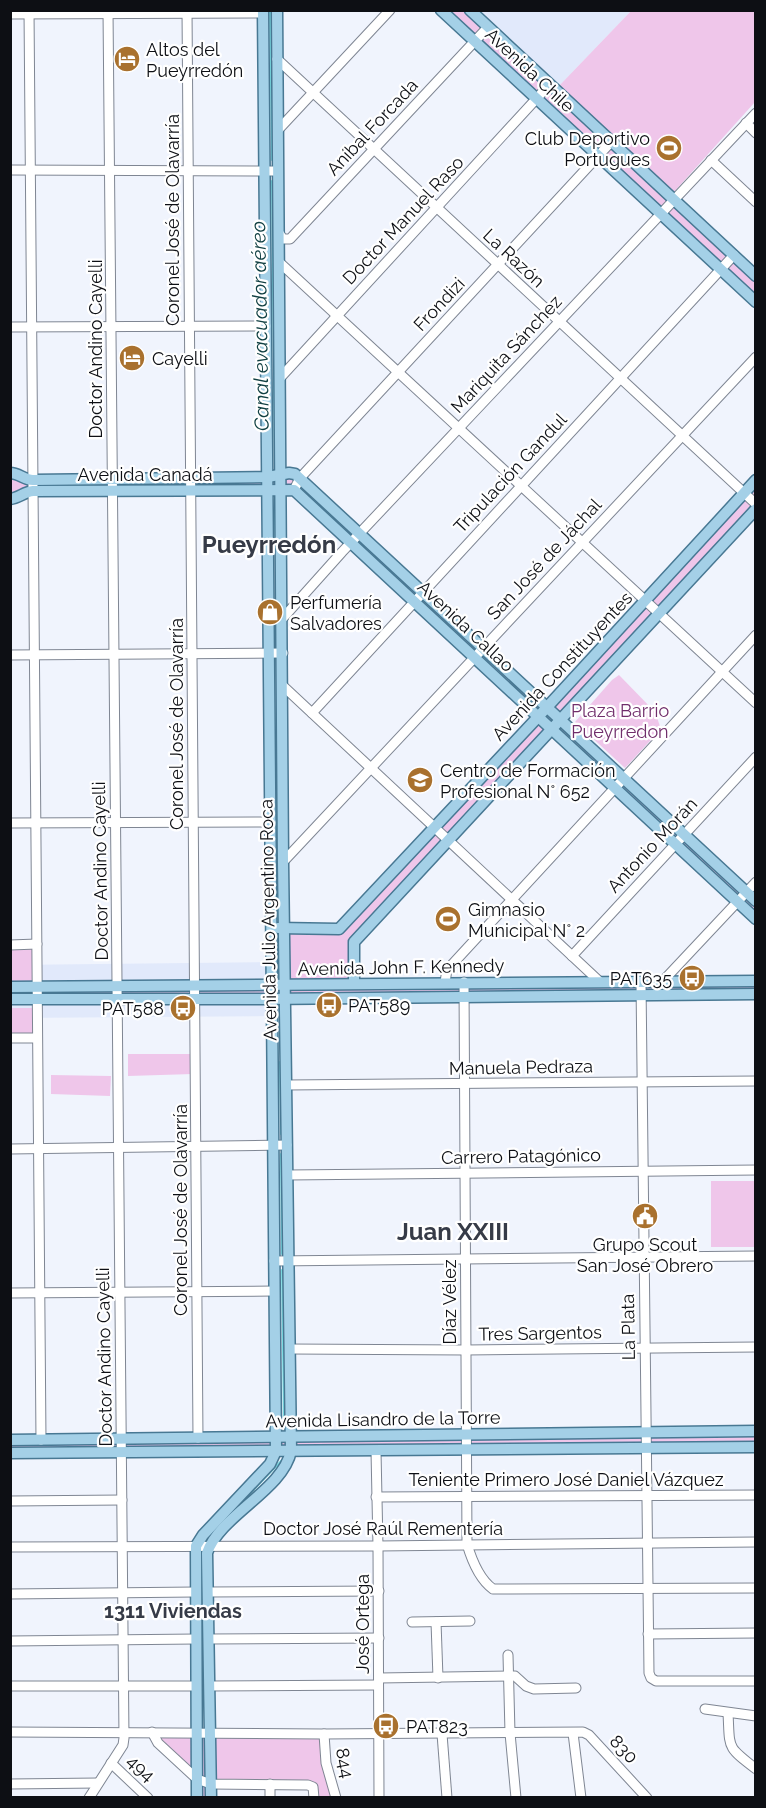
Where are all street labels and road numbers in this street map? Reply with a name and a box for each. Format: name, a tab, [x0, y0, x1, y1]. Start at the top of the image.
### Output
street label: Avenida Chile	[481, 24, 579, 117]
street label: Aníbal Forcada	[322, 75, 422, 179]
street label: Coronel José de Olavarría	[162, 114, 183, 326]
street label: Doctor Manuel Raso	[338, 151, 468, 288]
street label: La Razón	[479, 224, 549, 292]
street label: Doctor Andino Cayelli	[85, 259, 106, 439]
street label: Frondizi	[409, 273, 469, 335]
street label: Mariquita Sánchez	[446, 291, 566, 417]
street label: Tripulación Gandul	[449, 409, 571, 537]
street label: Avenida Canadá	[78, 464, 212, 485]
street label: San José de Jáchal	[483, 494, 606, 624]
street label: Avenida Callao	[414, 576, 519, 676]
street label: Avenida Constituyentes	[488, 587, 637, 745]
street label: Coronel José de Olavarría	[166, 618, 187, 830]
street label: Doctor Andino Cayelli	[88, 781, 112, 961]
street label: Antonio Morán	[603, 793, 701, 897]
street label: Avenida Julio Argentino Roca	[255, 799, 281, 1041]
street label: Avenida John F. Kennedy	[297, 955, 505, 979]
street label: Manuela Pedraza	[449, 1055, 593, 1079]
street label: Coronel José de Olavarría	[170, 1104, 191, 1316]
street label: Carrero Patagónico	[441, 1144, 601, 1168]
street label: Díaz Vélez	[439, 1259, 460, 1345]
street label: Doctor Andino Cayelli	[92, 1267, 116, 1447]
street label: La Plata	[617, 1294, 639, 1360]
street label: Tres Sargentos	[478, 1321, 602, 1345]
street label: Avenida Lisandro de la Torre	[265, 1406, 501, 1432]
street label: Teniente Primero José Daniel Vázquez	[408, 1469, 724, 1490]
street label: Doctor José Raúl Rementería	[263, 1518, 503, 1539]
street label: José Ortega	[352, 1574, 373, 1674]
street label: 830	[606, 1730, 642, 1768]
street label: 844	[332, 1746, 358, 1780]
street label: 494	[123, 1750, 159, 1786]

